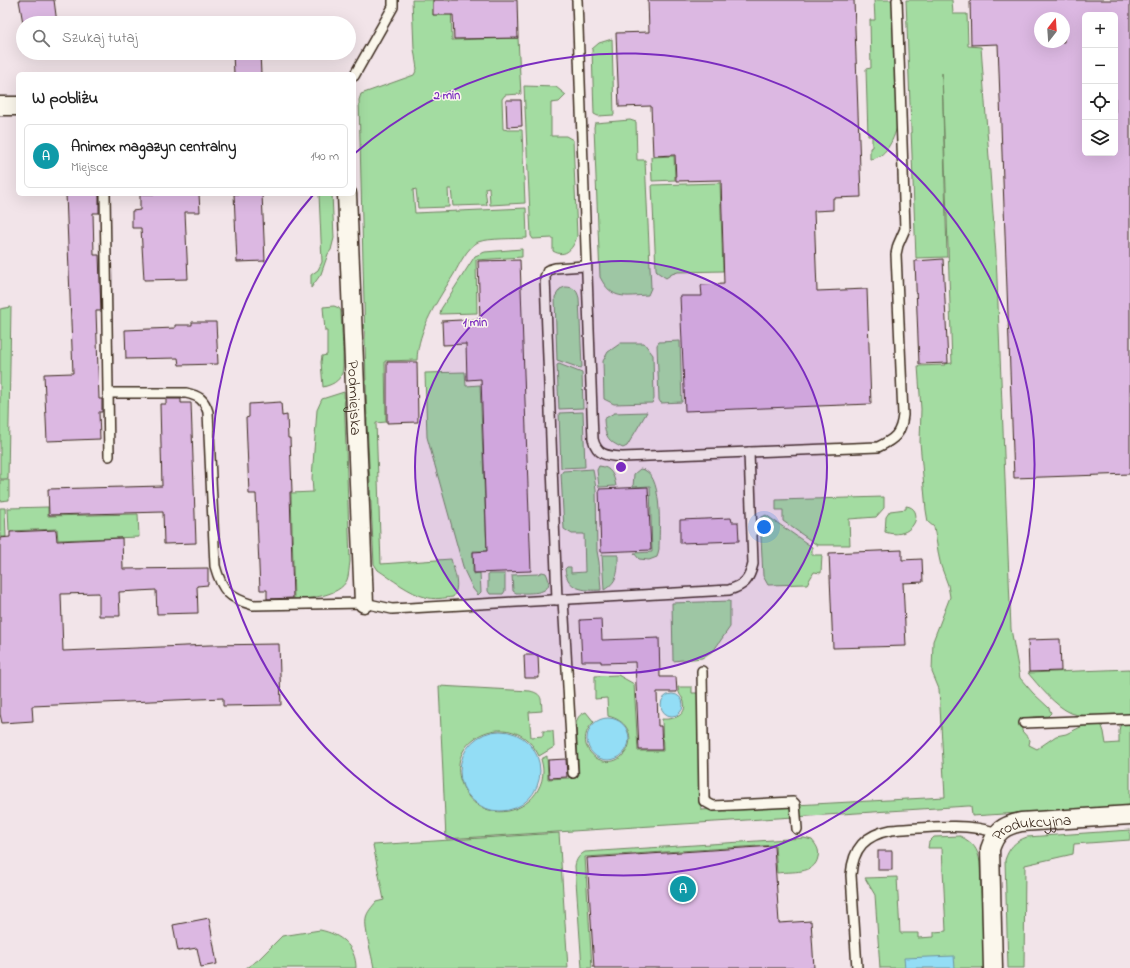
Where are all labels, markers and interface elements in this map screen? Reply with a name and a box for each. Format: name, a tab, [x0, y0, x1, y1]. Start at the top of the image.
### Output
north arrow	[1034, 12, 1070, 48]
map controls	[1082, 12, 1118, 156]
button: +	[1082, 12, 1118, 48]
search box	[16, 16, 356, 60]
icon: search	[30, 27, 52, 49]
text: Szukaj tutaj	[62, 27, 138, 49]
button: −	[1082, 48, 1118, 84]
button: locate	[1082, 84, 1118, 120]
text: W pobliżu	[32, 86, 98, 111]
text: 2 min	[433, 87, 460, 105]
button: layers	[1082, 120, 1118, 156]
text: Animex magazyn centralny	[71, 136, 236, 158]
text: A	[42, 147, 50, 166]
text: 140 m	[311, 147, 339, 166]
text: Miejsce	[71, 158, 108, 177]
text: 1 min	[463, 314, 487, 332]
street label: Podmiejska	[340, 360, 367, 436]
centre of rings	[614, 460, 628, 474]
your location	[754, 517, 774, 537]
street label: Produkcyjna	[986, 809, 1072, 846]
pin: A	[670, 874, 696, 904]

